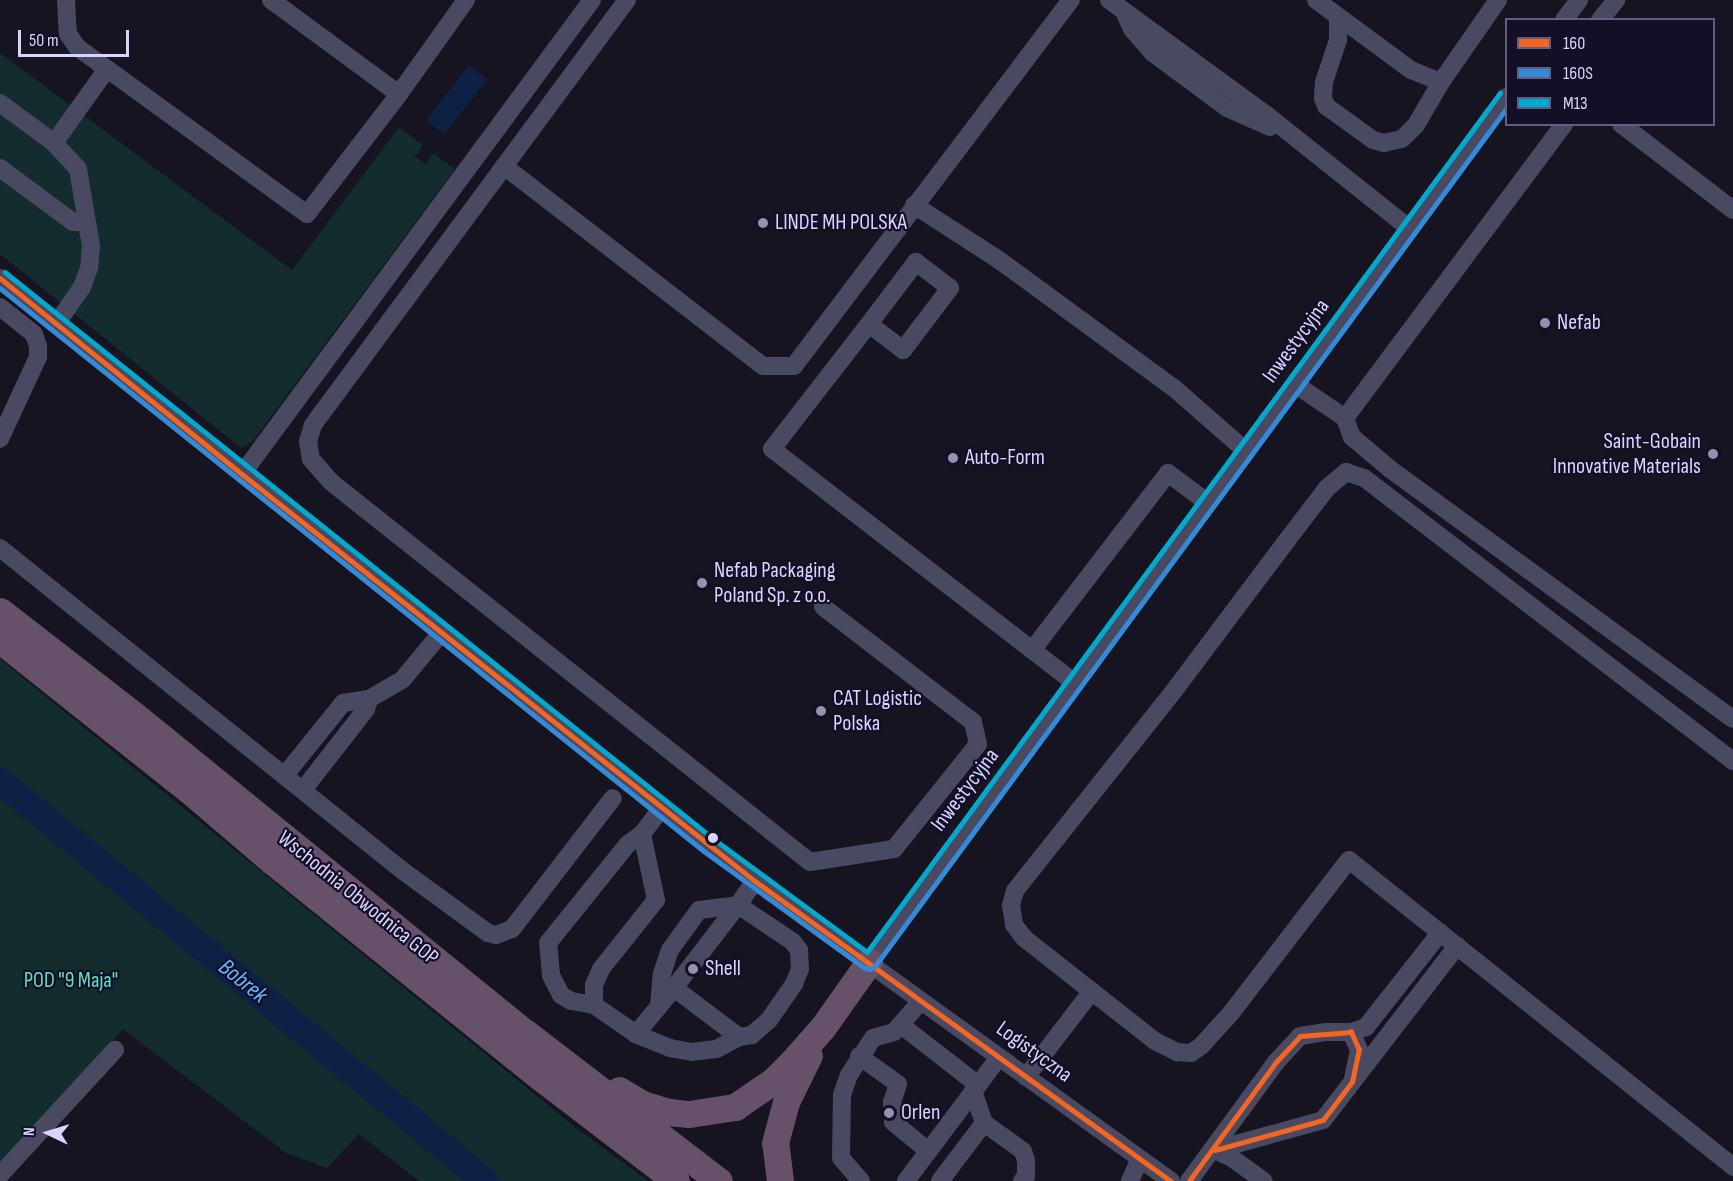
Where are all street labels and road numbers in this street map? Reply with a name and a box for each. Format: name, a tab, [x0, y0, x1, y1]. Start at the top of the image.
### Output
street label: Inwestycyjna	[1257, 294, 1335, 388]
street label: Inwestycyjna	[925, 743, 1005, 837]
street label: Wschodnia Obwodnica GOP	[272, 825, 444, 971]
street label: Logistyczna	[991, 1016, 1077, 1088]

